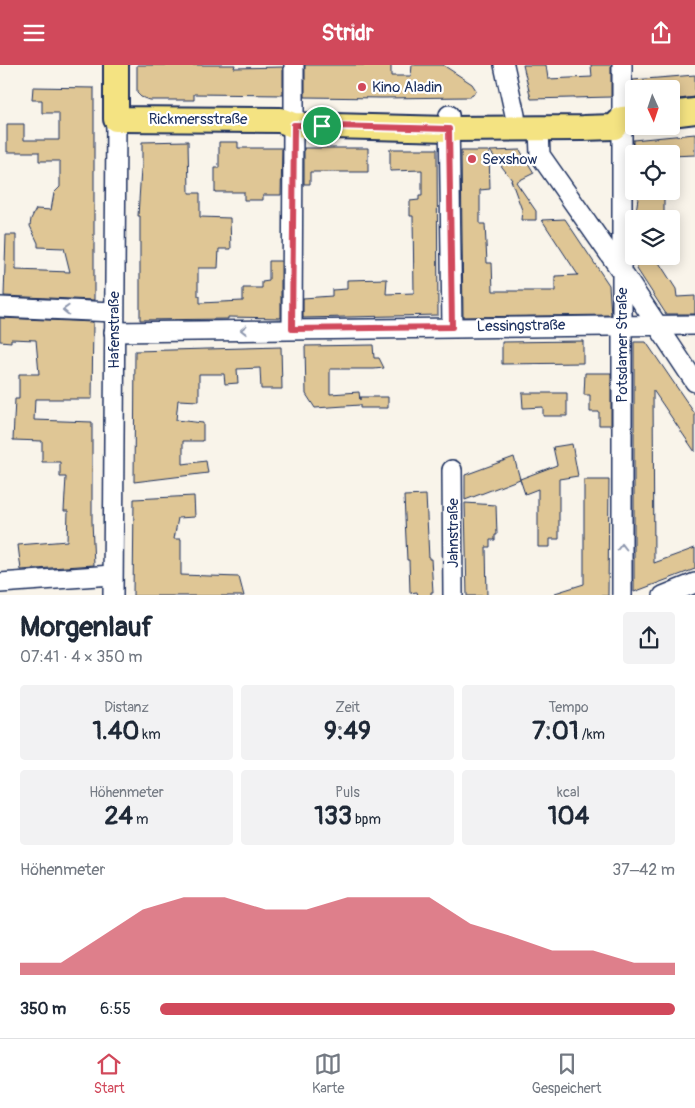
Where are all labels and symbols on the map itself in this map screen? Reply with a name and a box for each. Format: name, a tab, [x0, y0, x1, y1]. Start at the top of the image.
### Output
place label: Kino Aladin	[372, 78, 442, 97]
north arrow	[625, 80, 680, 135]
marker: Kino Aladin	[356, 81, 368, 93]
pin	[301, 105, 343, 147]
street label: Rickmersstraße	[149, 110, 248, 129]
place label: Sexshow	[482, 150, 537, 169]
marker: Sexshow	[466, 153, 478, 165]
street label: Potsdamer Straße	[613, 287, 632, 403]
street label: Hafenstraße	[105, 291, 124, 369]
one-way arrow	[61, 305, 69, 315]
street label: Lessingstraße	[477, 316, 566, 336]
one-way arrow	[239, 325, 247, 335]
street label: Jahnstraße	[444, 497, 463, 568]
one-way arrow	[617, 543, 627, 550]

